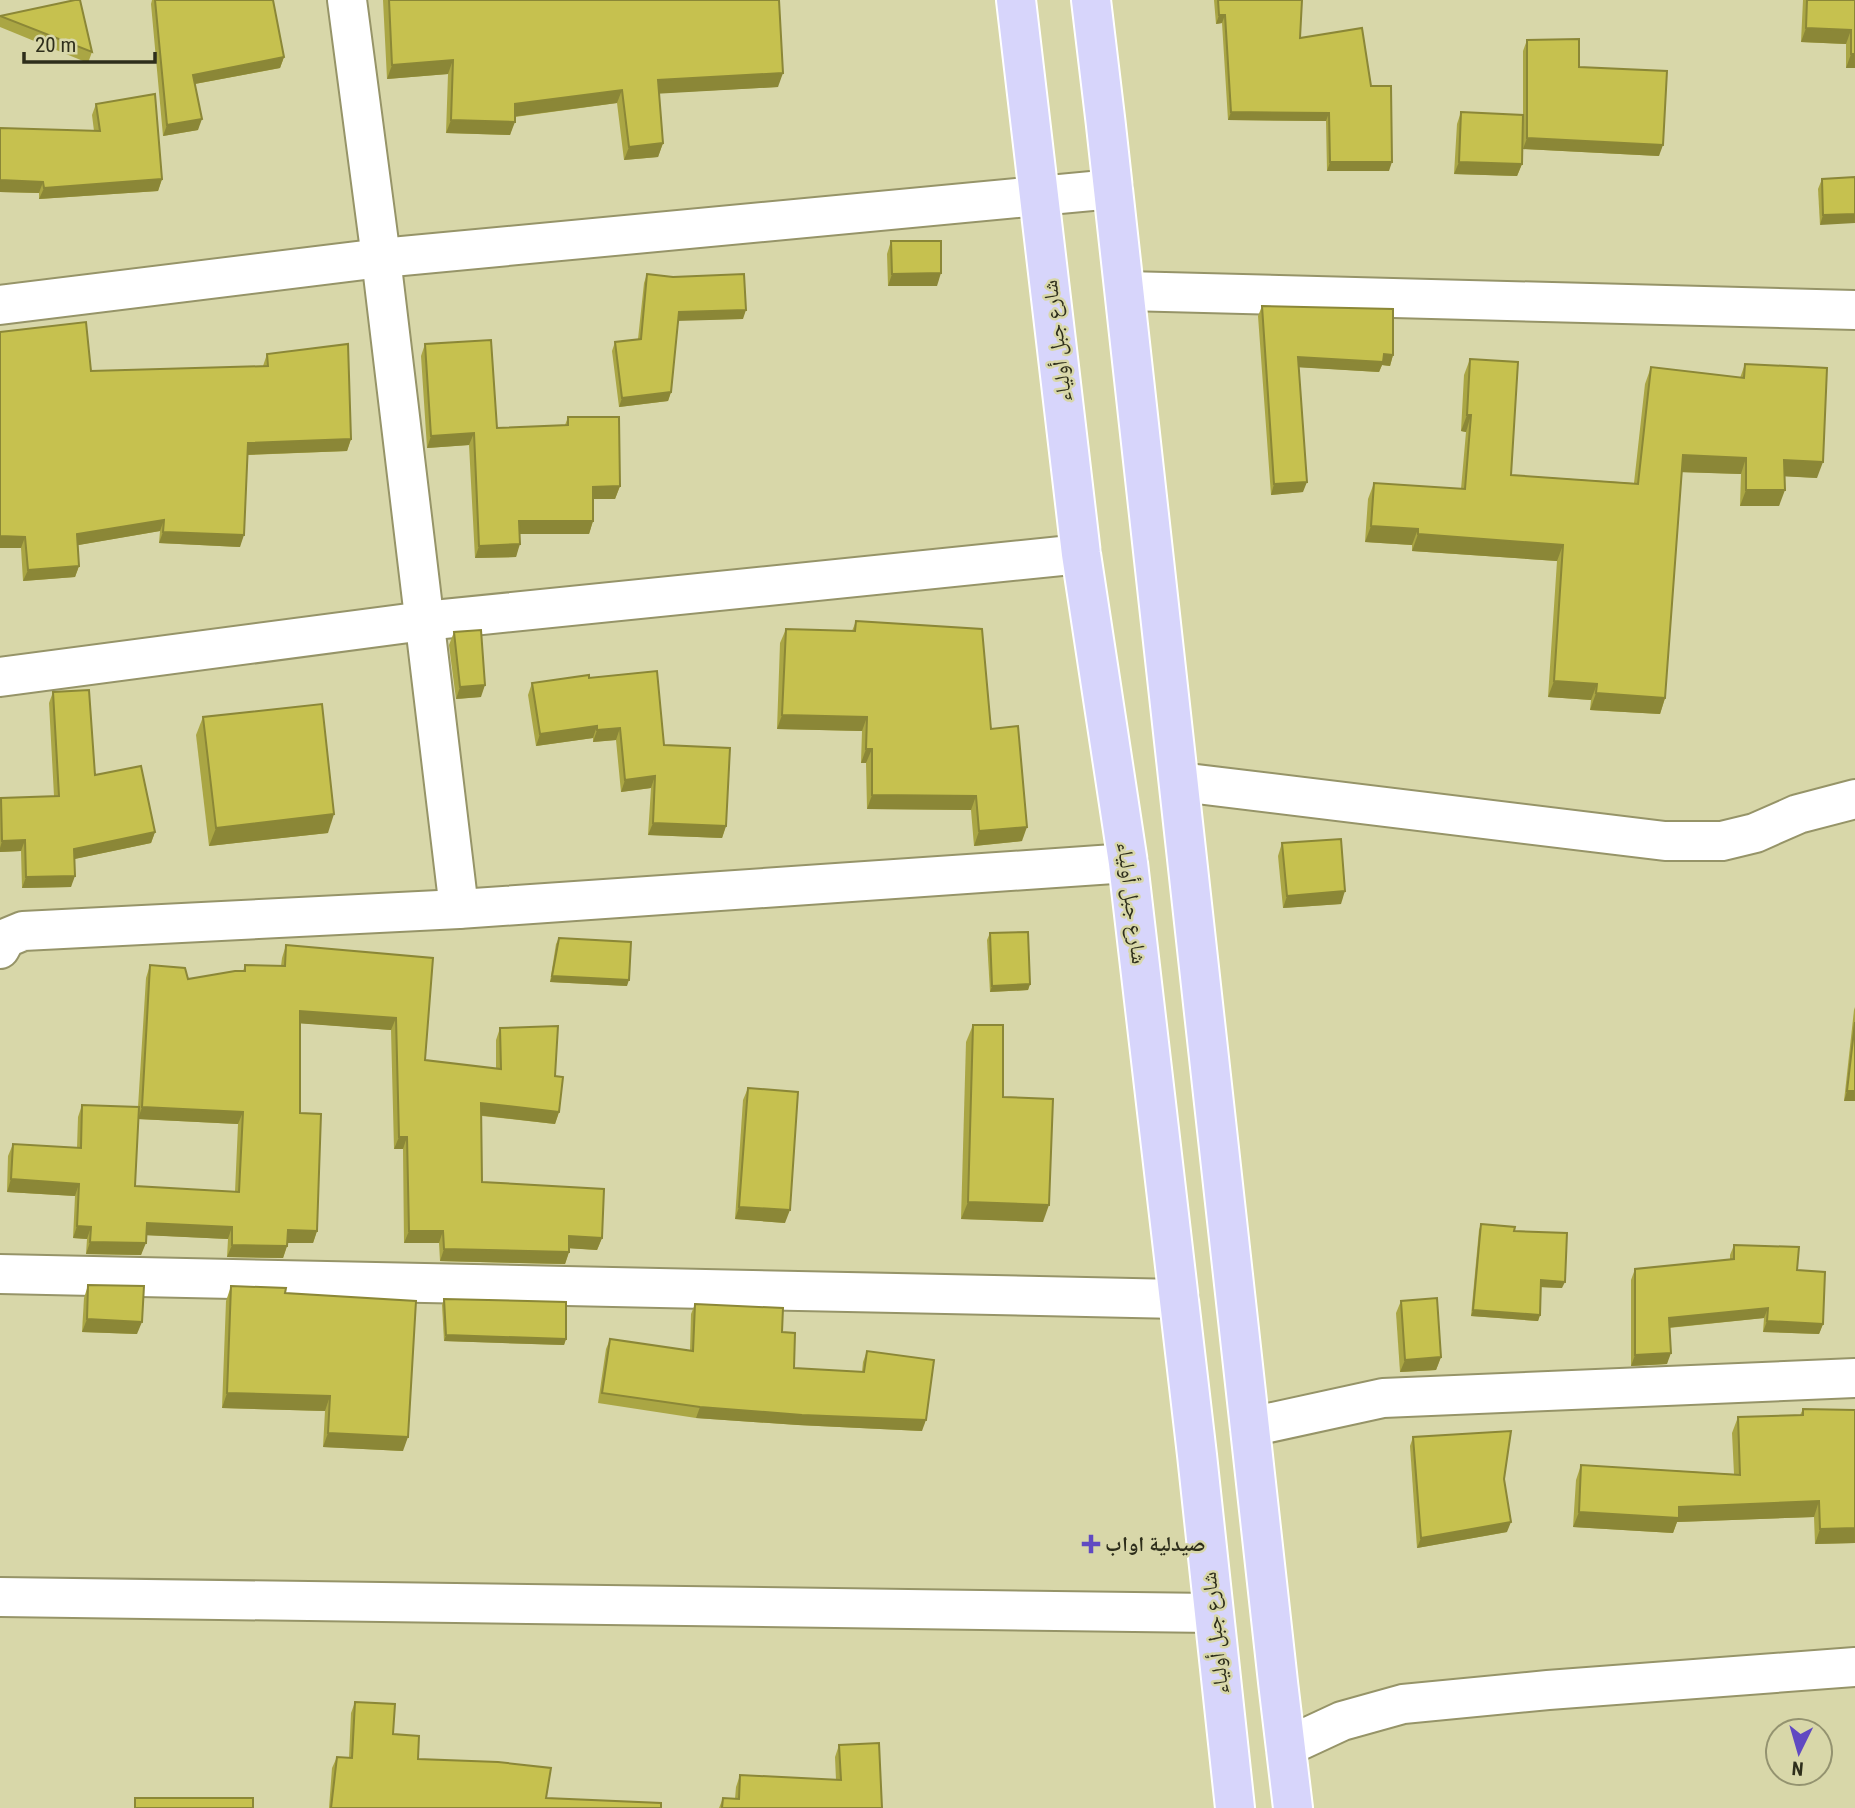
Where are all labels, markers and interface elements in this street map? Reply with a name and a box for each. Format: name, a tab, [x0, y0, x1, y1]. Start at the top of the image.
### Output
scale bar	[24, 21, 156, 65]
text: 20 m	[35, 33, 76, 57]
street label: شارع جبل أولياء	[1037, 278, 1077, 403]
street label: شارع جبل أولياء	[1112, 841, 1152, 966]
place label: صيدلية اواب	[1105, 1532, 1205, 1556]
marker: صيدلية اواب	[1083, 1536, 1099, 1552]
street label: شارع جبل أولياء	[1196, 1571, 1234, 1695]
north arrow	[1764, 1717, 1834, 1787]
text: N	[1791, 1756, 1804, 1780]

